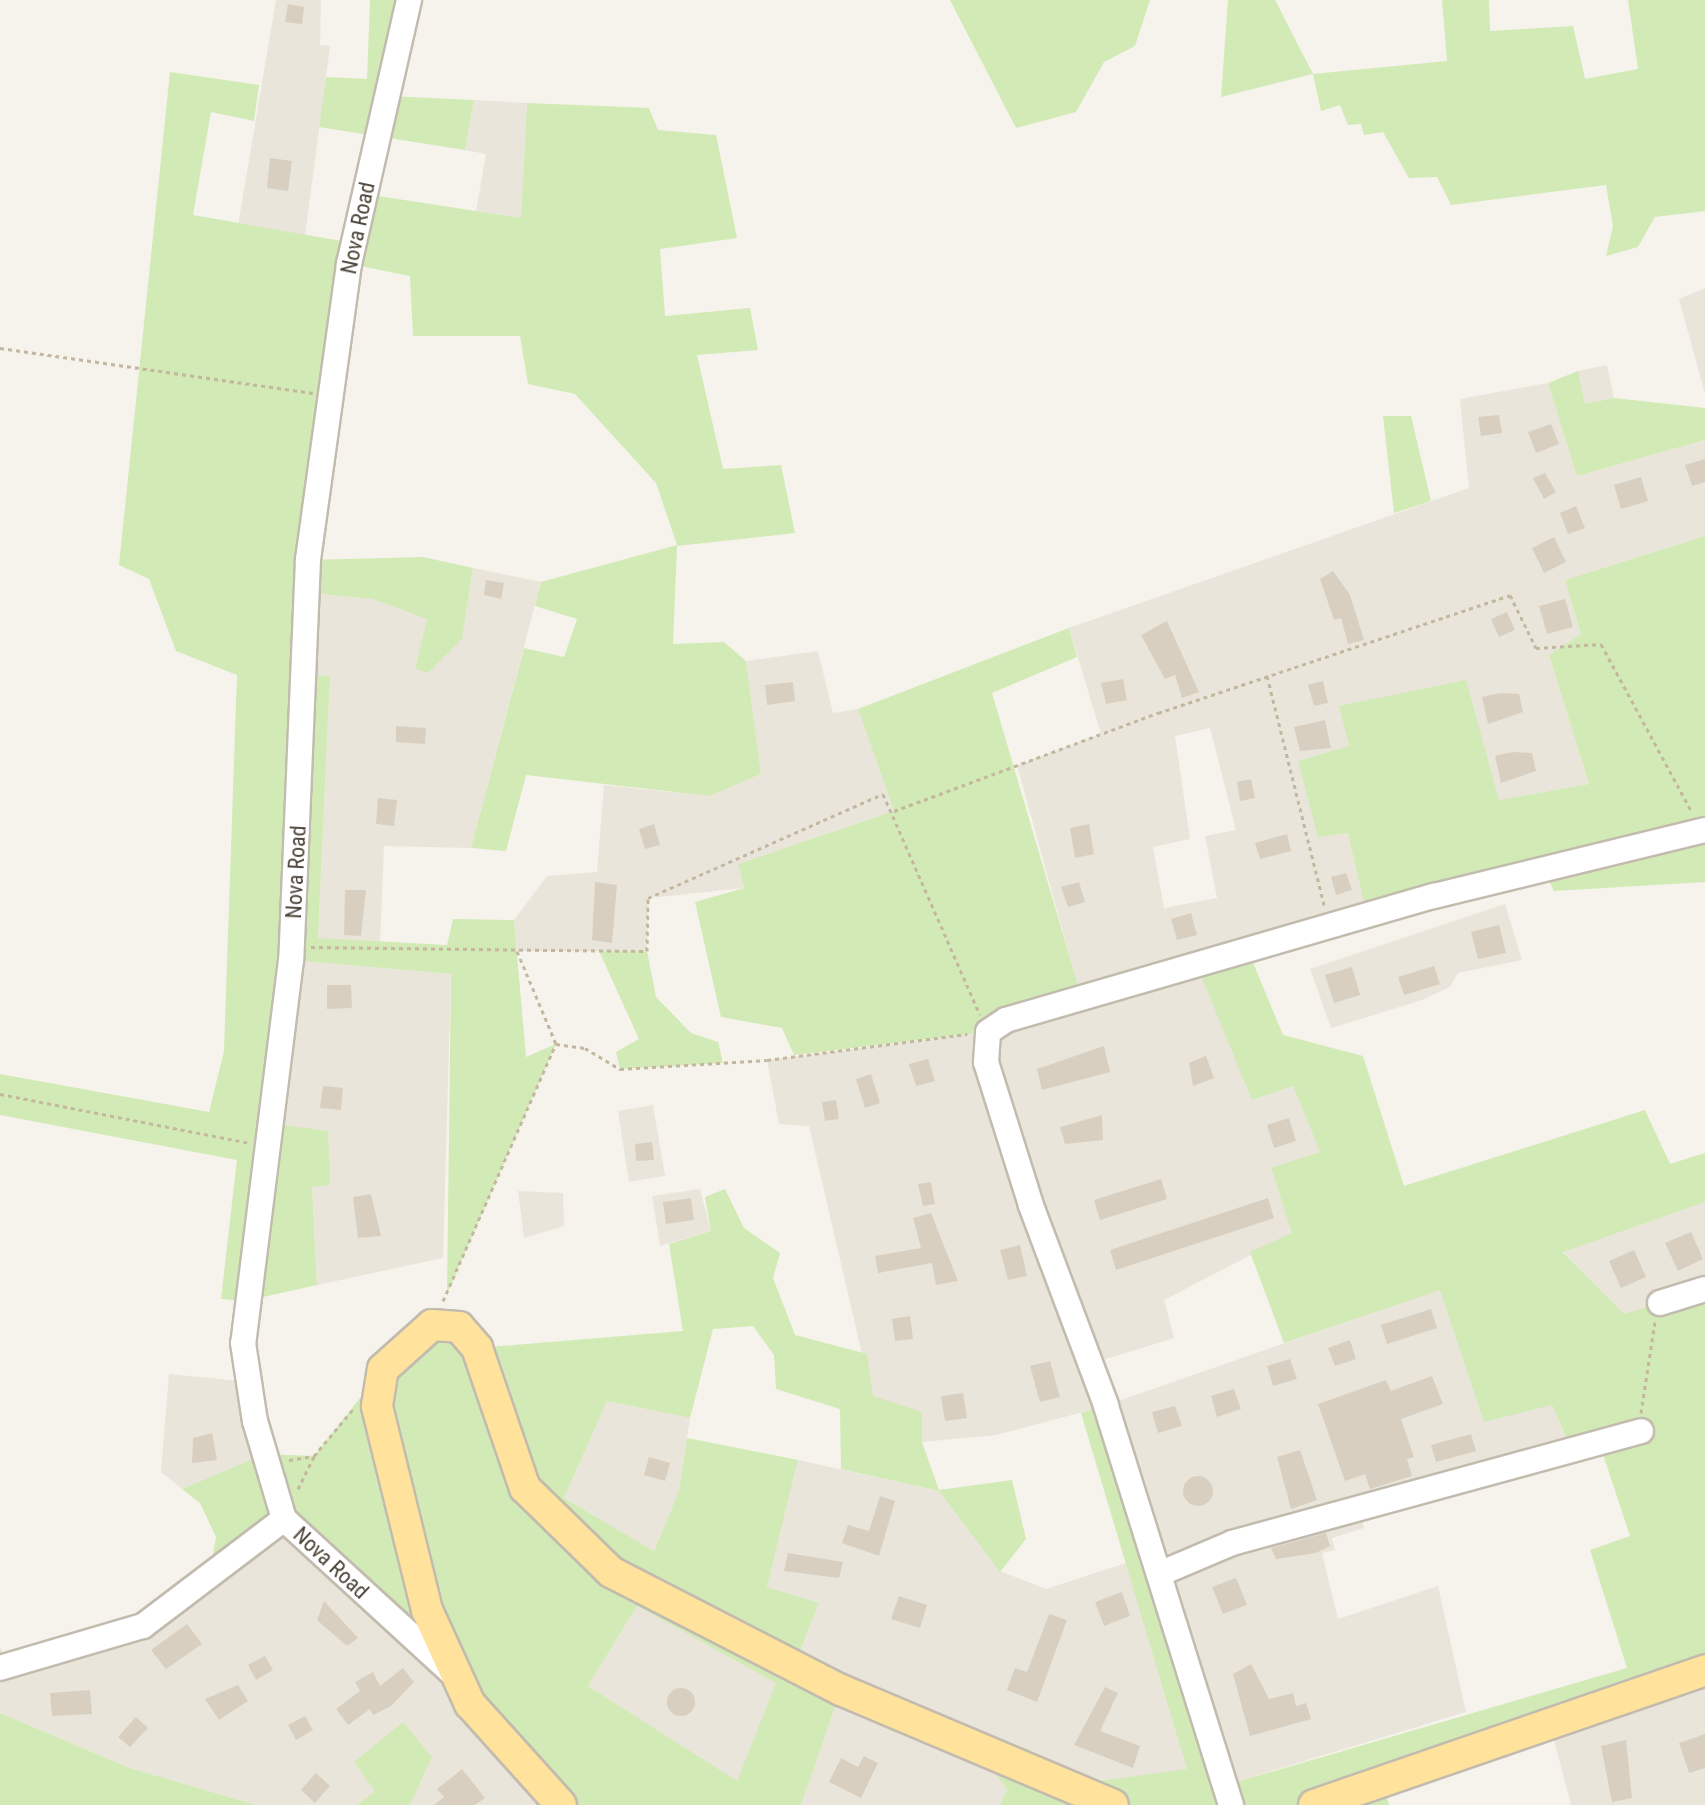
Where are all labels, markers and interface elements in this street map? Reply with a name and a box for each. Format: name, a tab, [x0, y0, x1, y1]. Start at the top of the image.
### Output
street label: Nova Road	[335, 180, 381, 276]
street label: Nova Road	[280, 825, 312, 919]
street label: Nova Road	[288, 1521, 374, 1605]

